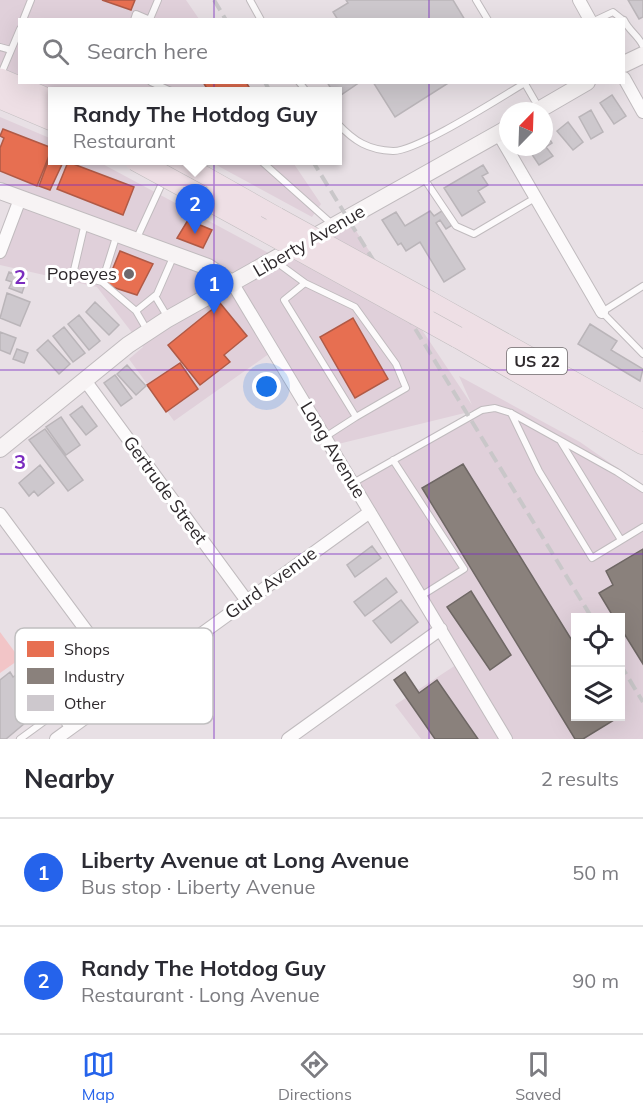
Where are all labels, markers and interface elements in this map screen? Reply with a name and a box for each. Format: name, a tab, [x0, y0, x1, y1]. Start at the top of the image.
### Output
search box	[18, 18, 625, 84]
icon: search	[39, 35, 72, 68]
text: Search here	[87, 37, 208, 65]
popup	[48, 87, 342, 165]
text: Randy The Hotdog Guy	[73, 100, 317, 128]
north arrow	[499, 102, 553, 156]
text: Restaurant	[73, 128, 175, 153]
pin: 2	[176, 184, 214, 234]
street label: Liberty Avenue	[249, 199, 369, 282]
place label: Popeyes	[47, 262, 117, 285]
text: 2	[14, 264, 26, 289]
pin: 1	[194, 264, 234, 314]
marker: Popeyes	[122, 267, 136, 281]
road number: US 22	[507, 348, 567, 374]
your location	[252, 372, 281, 401]
street label: Long Avenue	[296, 397, 371, 502]
street label: Gertrude Street	[118, 431, 212, 548]
text: 3	[14, 449, 26, 474]
street label: Gurd Avenue	[220, 542, 321, 624]
map controls	[571, 613, 625, 721]
button: locate	[571, 613, 625, 667]
legend	[15, 628, 213, 724]
text: Shops	[64, 639, 110, 659]
text: Industry	[64, 666, 125, 686]
button: layers	[571, 667, 625, 721]
text: Other	[64, 693, 106, 713]
text: Nearby	[24, 762, 114, 795]
text: 2 results	[541, 766, 619, 791]
text: Liberty Avenue at Long Avenue	[81, 846, 409, 874]
text: 1	[38, 860, 50, 885]
text: 50 m	[572, 860, 619, 885]
text: Bus stop · Liberty Avenue	[81, 874, 315, 899]
text: Randy The Hotdog Guy	[81, 954, 326, 982]
text: 2	[38, 968, 50, 993]
text: 90 m	[572, 968, 619, 993]
text: Restaurant · Long Avenue	[81, 982, 320, 1007]
tab: Map	[82, 1048, 115, 1104]
tab: Directions	[278, 1048, 352, 1104]
tab: Saved	[515, 1048, 561, 1104]

